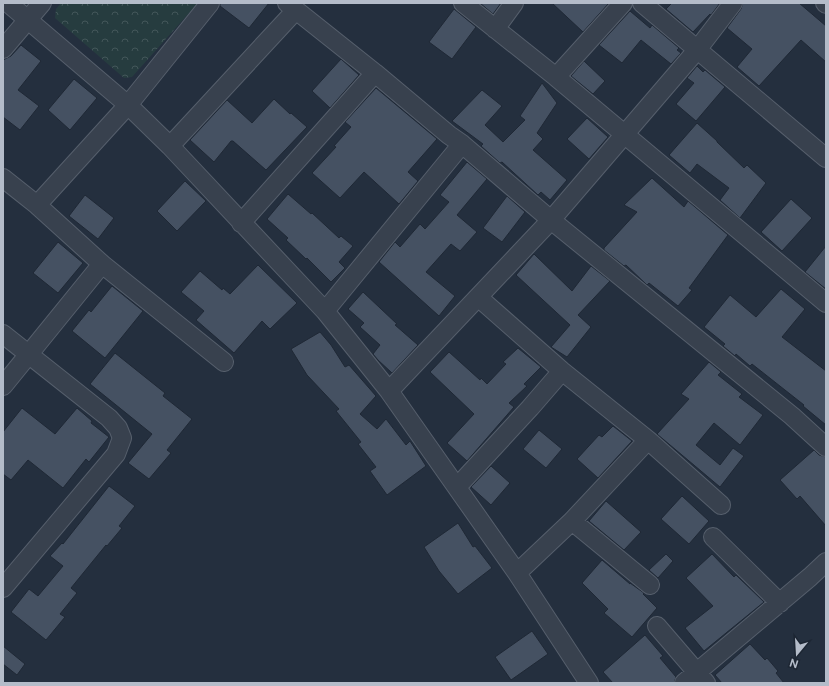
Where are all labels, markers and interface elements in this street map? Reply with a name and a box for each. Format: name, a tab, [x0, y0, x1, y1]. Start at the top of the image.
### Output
north arrow	[777, 634, 817, 674]
text: N	[788, 656, 800, 671]

